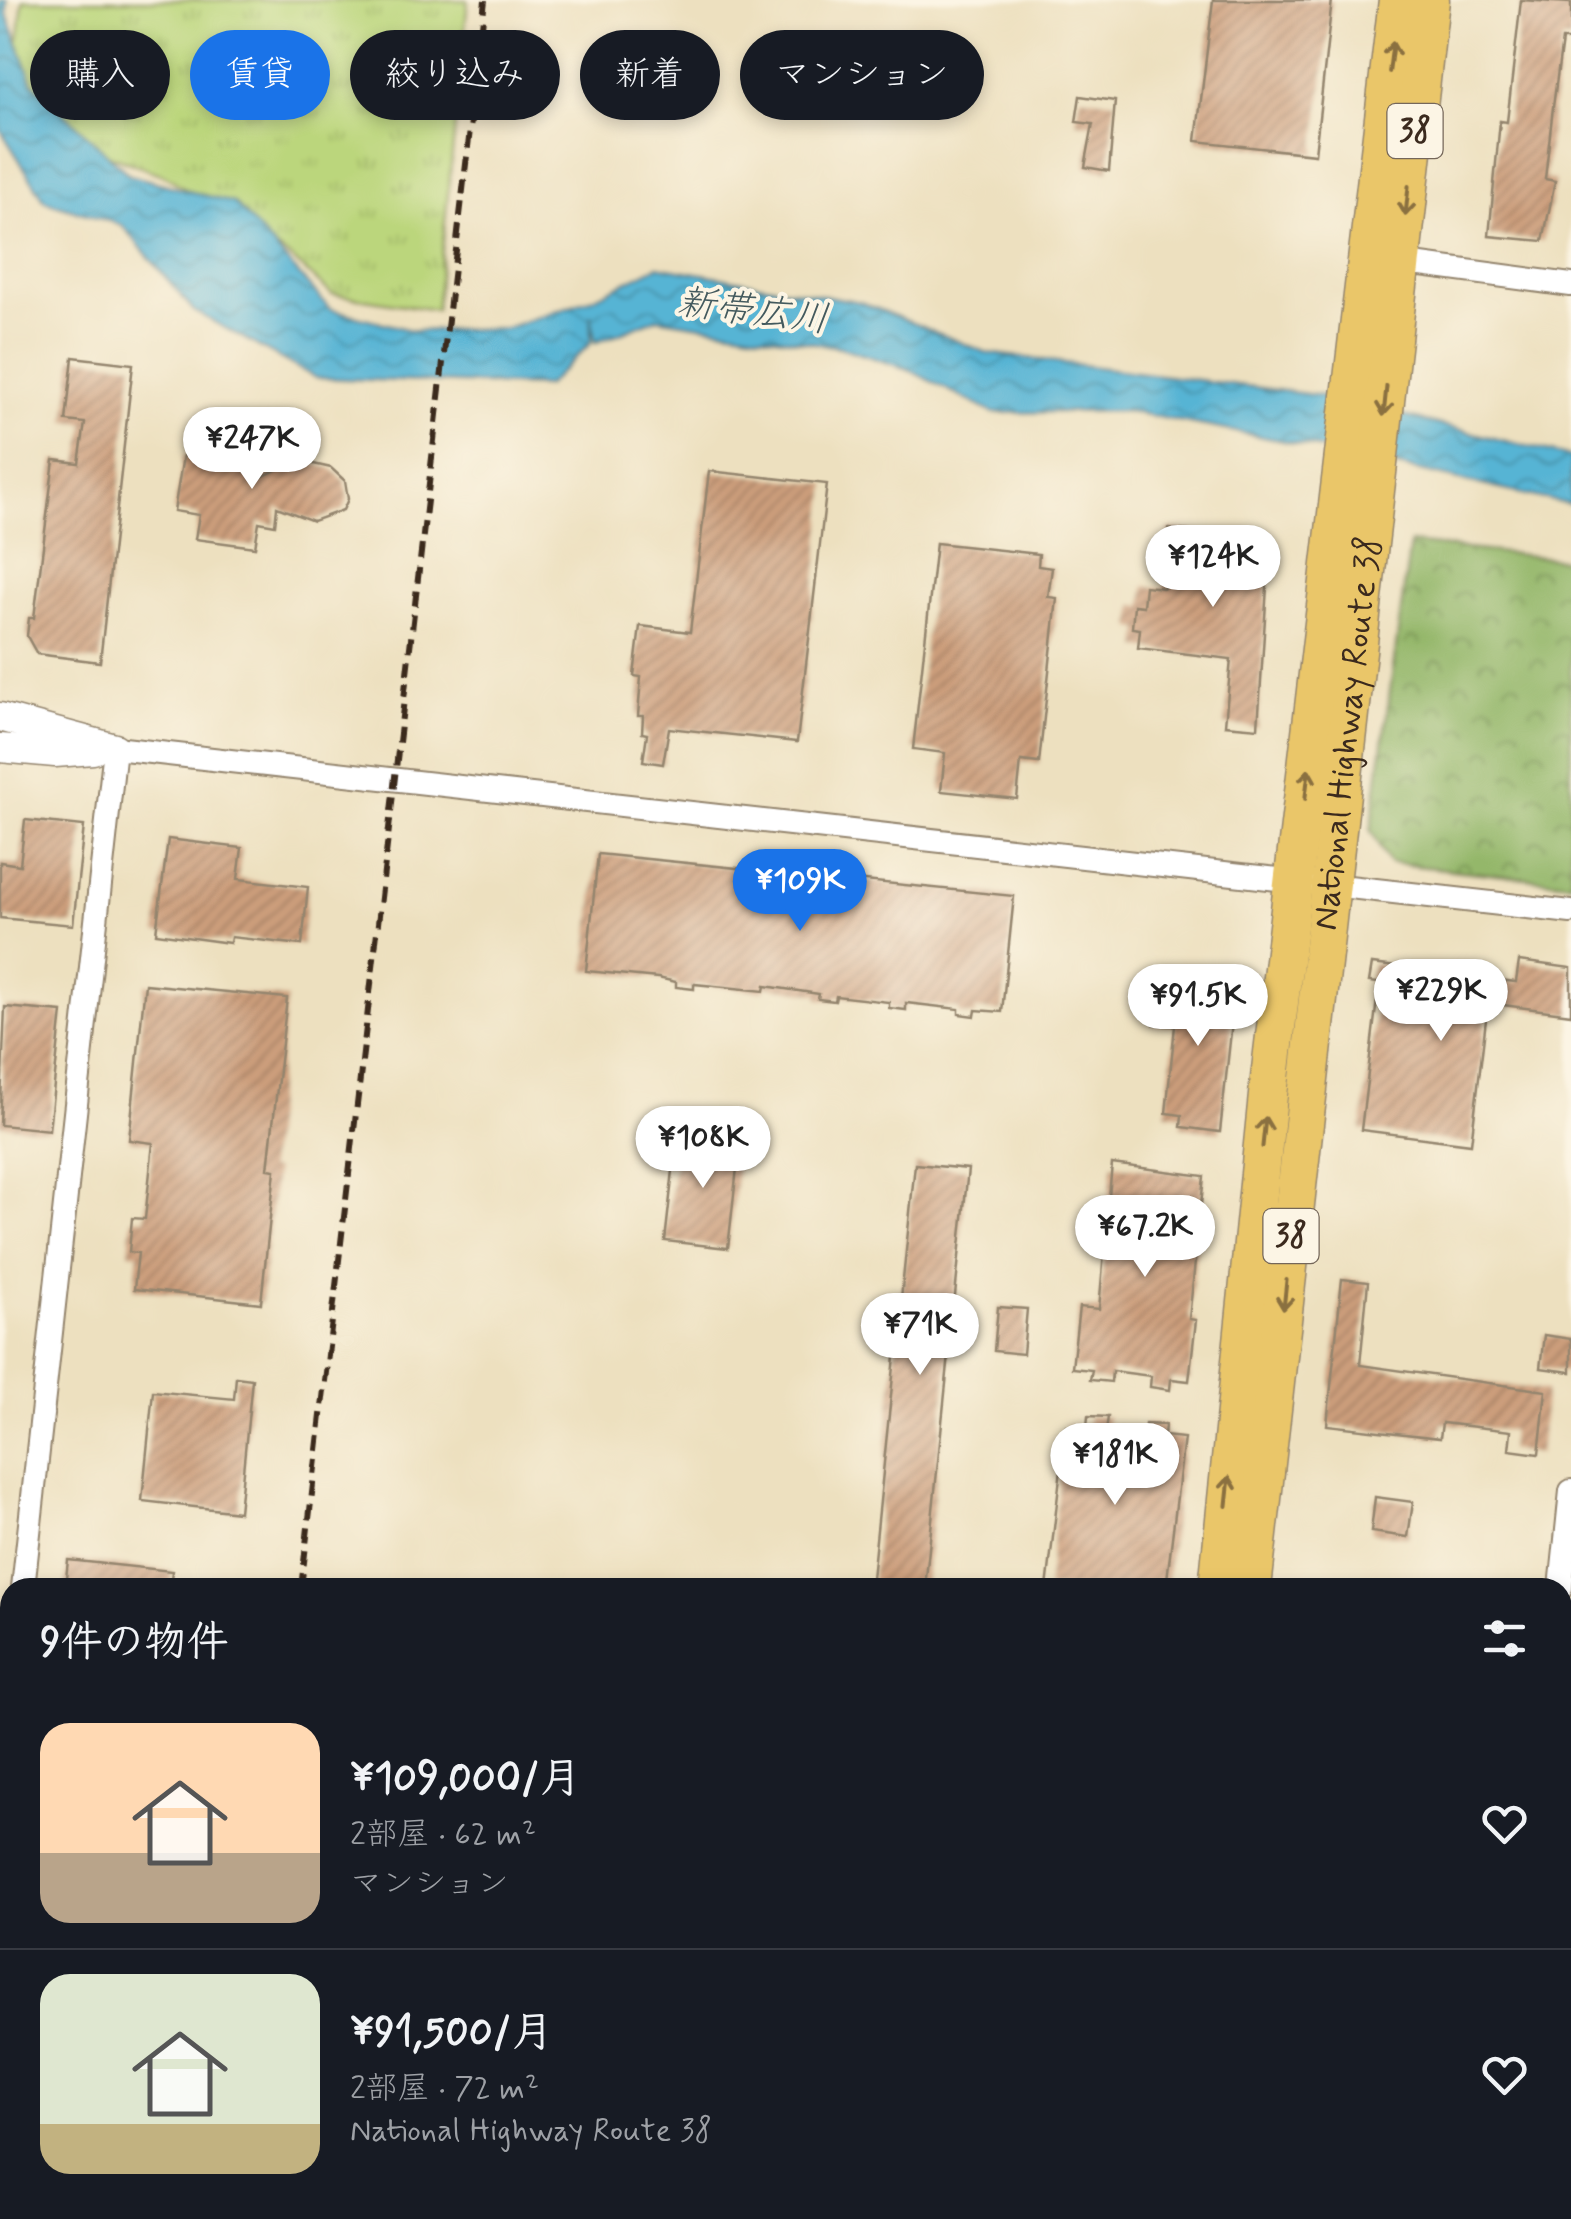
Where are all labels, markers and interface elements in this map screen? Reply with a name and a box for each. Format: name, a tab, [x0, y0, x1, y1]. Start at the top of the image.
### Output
chip: 購入	[30, 30, 170, 120]
chip: 賃貸	[190, 30, 330, 120]
chip: 絞り込み	[350, 30, 560, 120]
chip: 新着	[580, 30, 720, 120]
chip: マンション	[740, 30, 984, 120]
one-way arrow	[1382, 41, 1401, 73]
road number: 38	[1388, 104, 1442, 158]
one-way arrow	[1397, 185, 1416, 217]
water label: 新帯広川	[675, 278, 831, 346]
one-way arrow	[1375, 384, 1394, 417]
pin: ¥247K	[182, 407, 322, 492]
text: ¥247K	[205, 418, 299, 460]
pin: ¥124K	[1143, 525, 1283, 610]
street label: National Highway Route 38	[1303, 534, 1393, 933]
text: ¥124K	[1167, 536, 1259, 578]
one-way arrow	[1298, 769, 1317, 801]
pin: ¥109K	[730, 849, 870, 934]
text: ¥109K	[755, 860, 845, 902]
pin: ¥229K	[1371, 959, 1511, 1044]
pin: ¥91.5K	[1117, 964, 1279, 1049]
text: ¥229K	[1396, 970, 1486, 1012]
text: ¥91.5K	[1150, 975, 1246, 1017]
pin: ¥108K	[633, 1106, 773, 1191]
text: ¥108K	[658, 1117, 748, 1159]
one-way arrow	[1255, 1117, 1274, 1149]
pin: ¥67.2K	[1064, 1195, 1226, 1280]
text: ¥67.2K	[1097, 1206, 1193, 1248]
road number: 38	[1264, 1209, 1318, 1263]
one-way arrow	[1275, 1278, 1294, 1310]
pin: ¥71K	[861, 1293, 979, 1378]
text: ¥71K	[883, 1304, 957, 1346]
pin: ¥181K	[1045, 1423, 1185, 1508]
text: ¥181K	[1072, 1434, 1158, 1476]
one-way arrow	[1219, 1475, 1238, 1507]
icon: filters	[1477, 1611, 1532, 1666]
text: 9件の物件	[40, 1616, 229, 1671]
text: ¥109,000/月	[350, 1752, 581, 1807]
icon: home	[120, 1763, 240, 1883]
icon: heart	[1477, 1796, 1532, 1851]
text: 2部屋 · 62 m²	[350, 1814, 536, 1856]
text: マンション	[350, 1863, 509, 1905]
text: ¥91,500/月	[350, 2006, 553, 2061]
icon: home	[120, 2014, 240, 2134]
icon: heart	[1477, 2047, 1532, 2102]
text: 2部屋 · 72 m²	[350, 2068, 539, 2110]
text: National Highway Route 38	[350, 2110, 712, 2152]

